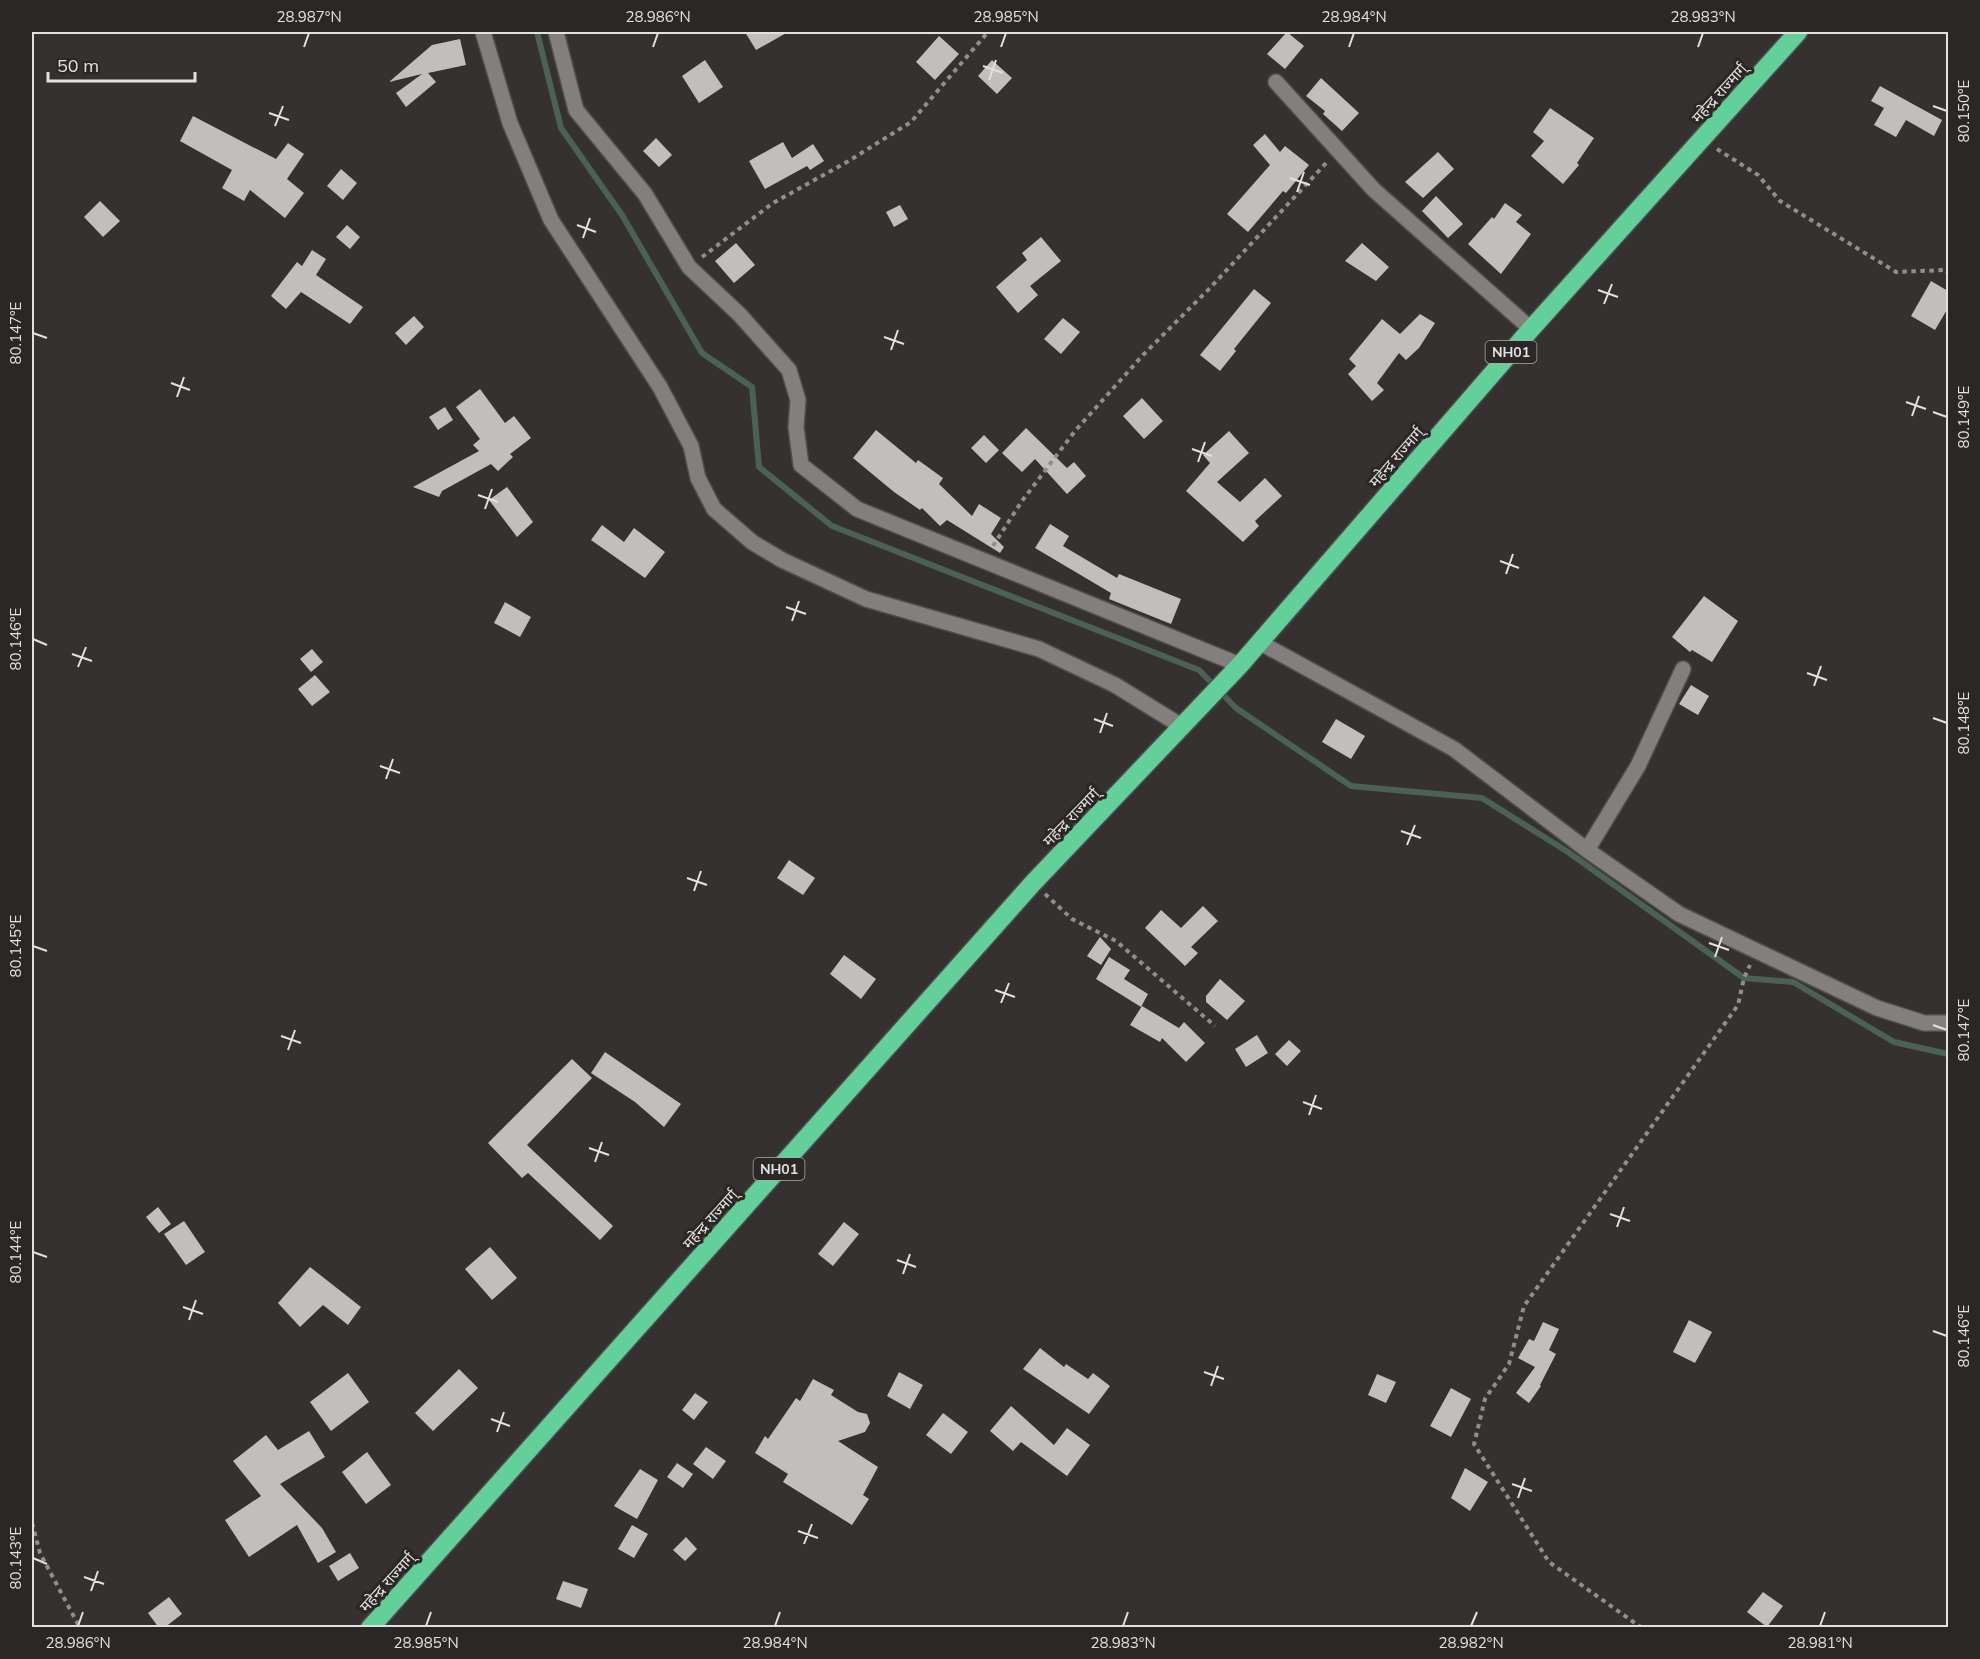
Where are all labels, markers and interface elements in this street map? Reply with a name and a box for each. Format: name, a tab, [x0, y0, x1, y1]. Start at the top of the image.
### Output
text: 28.987°N	[276, 7, 342, 26]
text: 28.986°N	[625, 7, 691, 26]
text: 28.985°N	[973, 7, 1039, 26]
text: 28.984°N	[1321, 7, 1387, 26]
text: 28.983°N	[1670, 7, 1736, 26]
scale bar	[48, 45, 195, 83]
text: 50 m	[57, 54, 99, 77]
street label: महेन्द्र राज्मार्ग्	[1687, 58, 1753, 127]
text: 80.150°E	[1954, 79, 1973, 142]
text: 80.147°E	[6, 301, 25, 364]
road number: NH01	[1486, 341, 1537, 363]
text: 80.149°E	[1954, 385, 1973, 448]
street label: महेन्द्र राज्मार्ग्	[1365, 422, 1429, 492]
text: 80.146°E	[6, 607, 25, 670]
text: 80.148°E	[1954, 691, 1973, 754]
street label: महेन्द्र राज्मार्ग्	[1039, 783, 1105, 851]
text: 80.145°E	[6, 914, 25, 977]
text: 80.147°E	[1954, 998, 1973, 1061]
road number: NH01	[754, 1158, 804, 1180]
street label: महेन्द्र राज्मार्ग्	[678, 1184, 744, 1253]
text: 80.144°E	[6, 1220, 25, 1283]
text: 80.146°E	[1954, 1304, 1973, 1367]
text: 80.143°E	[6, 1526, 25, 1589]
street label: महेन्द्र राज्मार्ग्	[355, 1547, 421, 1616]
text: 28.986°N	[45, 1633, 111, 1652]
text: 28.985°N	[393, 1633, 459, 1652]
text: 28.984°N	[742, 1633, 808, 1652]
text: 28.983°N	[1090, 1633, 1156, 1652]
text: 28.982°N	[1438, 1633, 1504, 1652]
text: 28.981°N	[1787, 1633, 1853, 1652]

